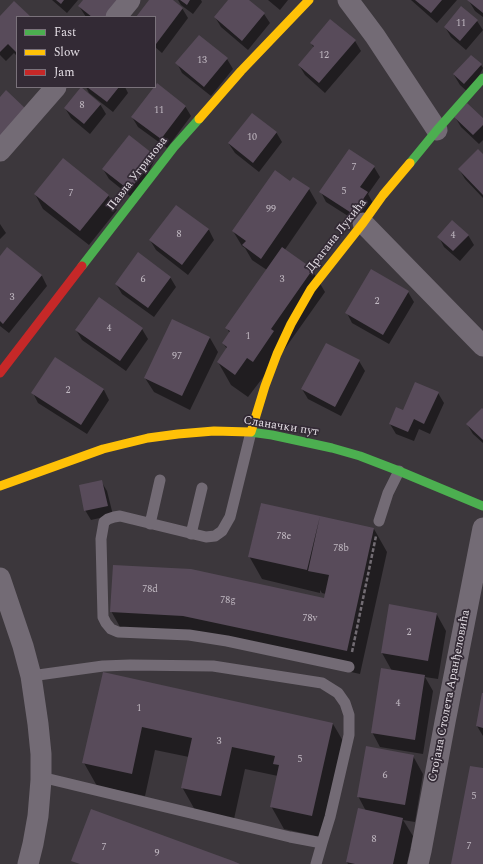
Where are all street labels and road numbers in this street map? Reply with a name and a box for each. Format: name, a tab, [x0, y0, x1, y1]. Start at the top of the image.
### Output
street label: Павла Угринова	[105, 134, 171, 214]
street label: Драгана Лукића	[304, 196, 370, 276]
street label: Сланачки пут	[242, 414, 320, 440]
street label: Стојана Столета Аранђеловића	[426, 609, 474, 783]

